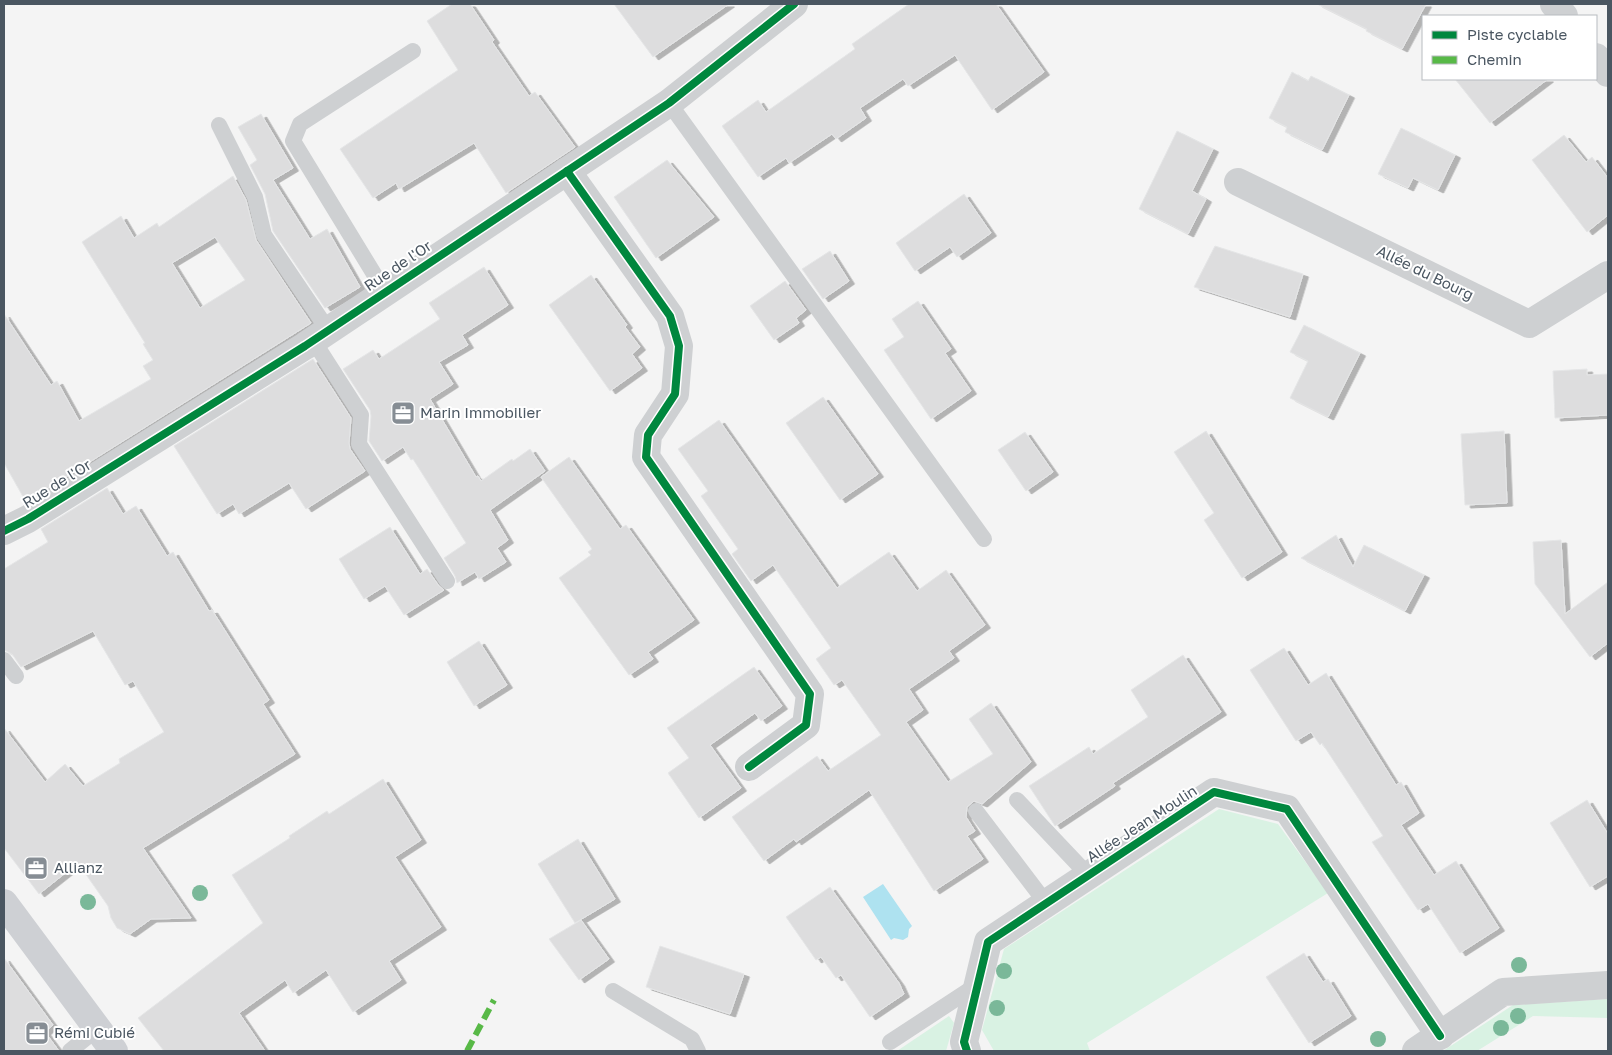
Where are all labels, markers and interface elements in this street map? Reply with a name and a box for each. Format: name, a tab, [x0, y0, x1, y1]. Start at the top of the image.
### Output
legend	[1422, 15, 1597, 80]
text: Piste cyclable	[1467, 25, 1568, 43]
text: Chemin	[1467, 50, 1522, 68]
street label: Rue de l'Or	[360, 236, 435, 294]
street label: Allée du Bourg	[1374, 241, 1477, 303]
office icon: Marin Immobilier	[390, 400, 416, 426]
place label: Marin Immobilier	[420, 403, 541, 421]
street label: Rue de l'Or	[19, 455, 94, 511]
street label: Allée Jean Moulin	[1083, 781, 1200, 866]
office icon: Allianz	[23, 855, 49, 881]
place label: Allianz	[54, 858, 103, 876]
office icon: Rémi Cubié	[24, 1020, 50, 1046]
place label: Rémi Cubié	[54, 1023, 135, 1041]

